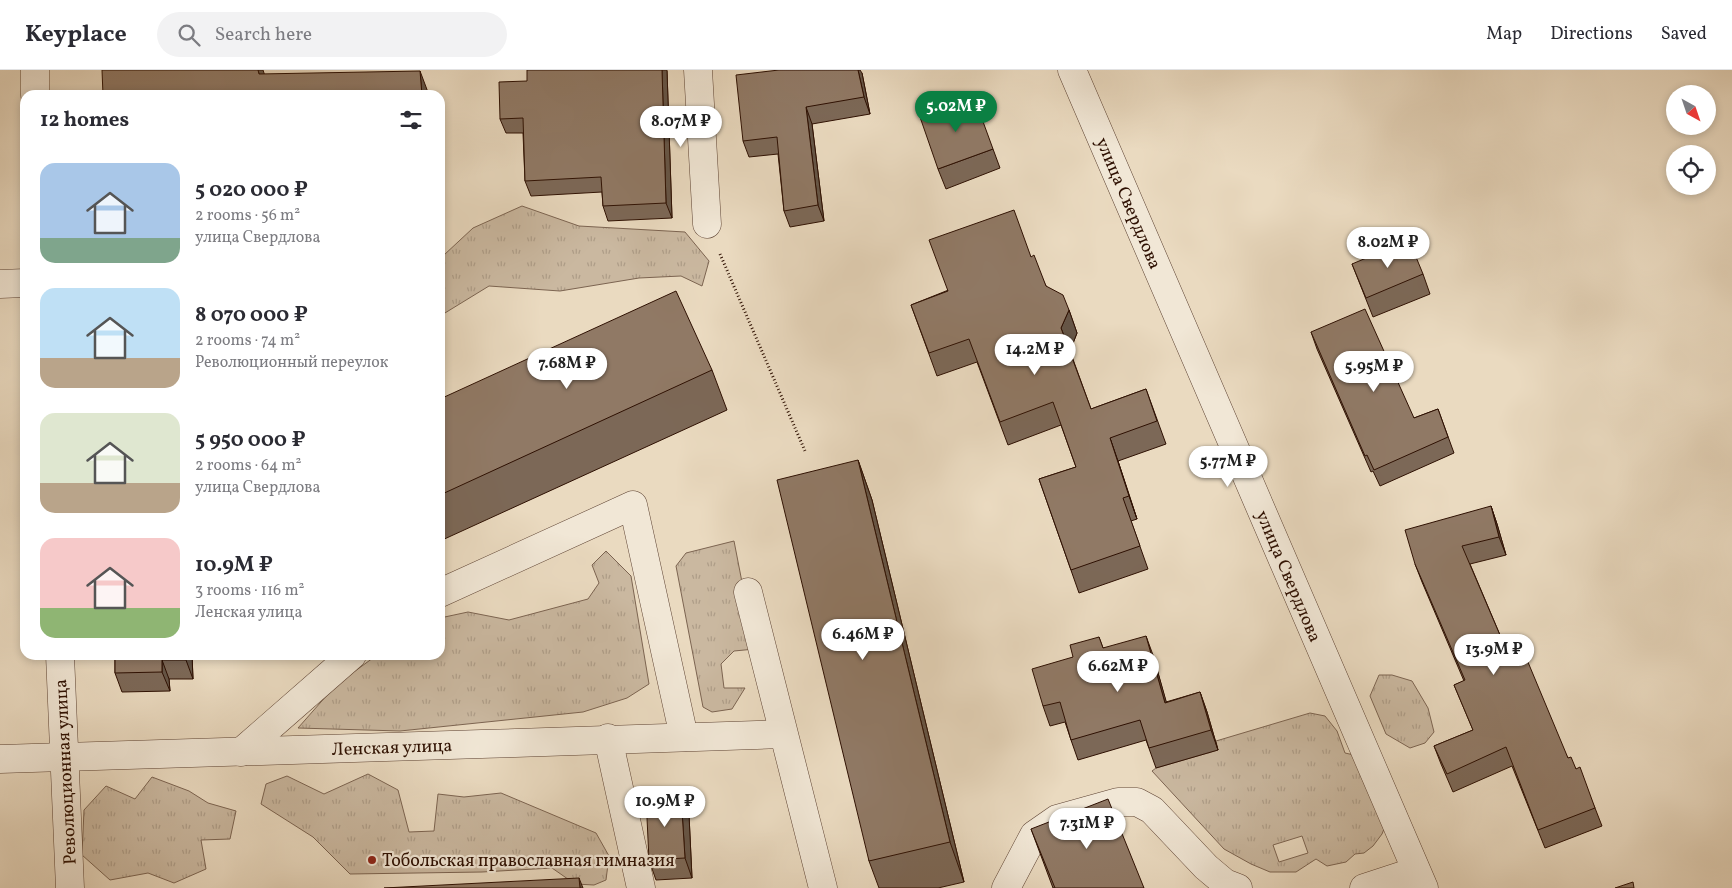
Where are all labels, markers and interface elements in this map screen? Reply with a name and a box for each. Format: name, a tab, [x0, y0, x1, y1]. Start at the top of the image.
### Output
search box	[157, 12, 507, 57]
text: Keyplace	[25, 18, 127, 52]
icon: search	[175, 21, 203, 49]
text: Search here	[215, 22, 312, 48]
text: Map	[1486, 22, 1522, 47]
text: Directions	[1550, 22, 1633, 47]
text: Saved	[1661, 22, 1707, 47]
north arrow	[1666, 85, 1716, 135]
map controls	[1666, 85, 1716, 195]
pin: 5.02M ₽	[910, 90, 1002, 133]
text: 5.02M ₽	[926, 96, 986, 118]
text: 12 homes	[40, 106, 129, 135]
icon: filters	[397, 106, 425, 134]
pin: 8.07M ₽	[635, 106, 727, 148]
text: 8.07M ₽	[651, 111, 711, 133]
street label: улица Свердлова	[1089, 134, 1167, 273]
button: locate	[1666, 145, 1716, 195]
text: 5 020 000 ₽	[195, 176, 308, 205]
icon: home	[80, 183, 140, 243]
text: 2 rooms · 56 m²	[195, 205, 300, 227]
pin: 8.02M ₽	[1342, 226, 1434, 269]
text: улица Свердлова	[195, 227, 320, 249]
text: 8.02M ₽	[1358, 232, 1418, 254]
text: 8 070 000 ₽	[195, 301, 308, 330]
icon: home	[80, 308, 140, 368]
text: 2 rooms · 74 m²	[195, 330, 300, 352]
pin: 14.2M ₽	[989, 334, 1081, 376]
text: 14.2M ₽	[1006, 339, 1064, 361]
pin: 7.68M ₽	[521, 348, 613, 390]
pin: 5.95M ₽	[1328, 350, 1420, 393]
text: Революционный переулок	[195, 352, 388, 374]
text: 7.68M ₽	[538, 353, 596, 375]
text: 5.95M ₽	[1345, 356, 1403, 378]
text: 5 950 000 ₽	[195, 426, 306, 455]
icon: home	[80, 433, 140, 493]
pin: 5.77M ₽	[1182, 446, 1274, 488]
text: 5.77M ₽	[1200, 451, 1256, 473]
text: 2 rooms · 64 m²	[195, 455, 302, 477]
text: улица Свердлова	[195, 477, 320, 499]
street label: улица Свердлова	[1249, 507, 1327, 646]
text: 10.9M ₽	[195, 551, 273, 580]
icon: home	[80, 558, 140, 618]
text: 3 rooms · 116 m²	[195, 580, 304, 602]
text: Ленская улица	[195, 602, 302, 624]
pin: 6.46M ₽	[817, 618, 909, 661]
text: 6.46M ₽	[832, 624, 894, 646]
pin: 13.9M ₽	[1448, 634, 1540, 676]
text: 13.9M ₽	[1465, 639, 1523, 661]
pin: 6.62M ₽	[1072, 650, 1164, 693]
text: 6.62M ₽	[1088, 656, 1148, 678]
street label: Революционная улица	[49, 678, 84, 865]
street label: Ленская улица	[331, 734, 453, 763]
pin: 10.9M ₽	[619, 786, 711, 828]
text: 10.9M ₽	[635, 791, 695, 813]
pin: 7.31M ₽	[1041, 808, 1133, 850]
text: 7.31M ₽	[1060, 813, 1114, 835]
place label: Тобольская православная гимназия	[382, 849, 675, 874]
marker: Тобольская православная гимназия	[366, 854, 378, 866]

